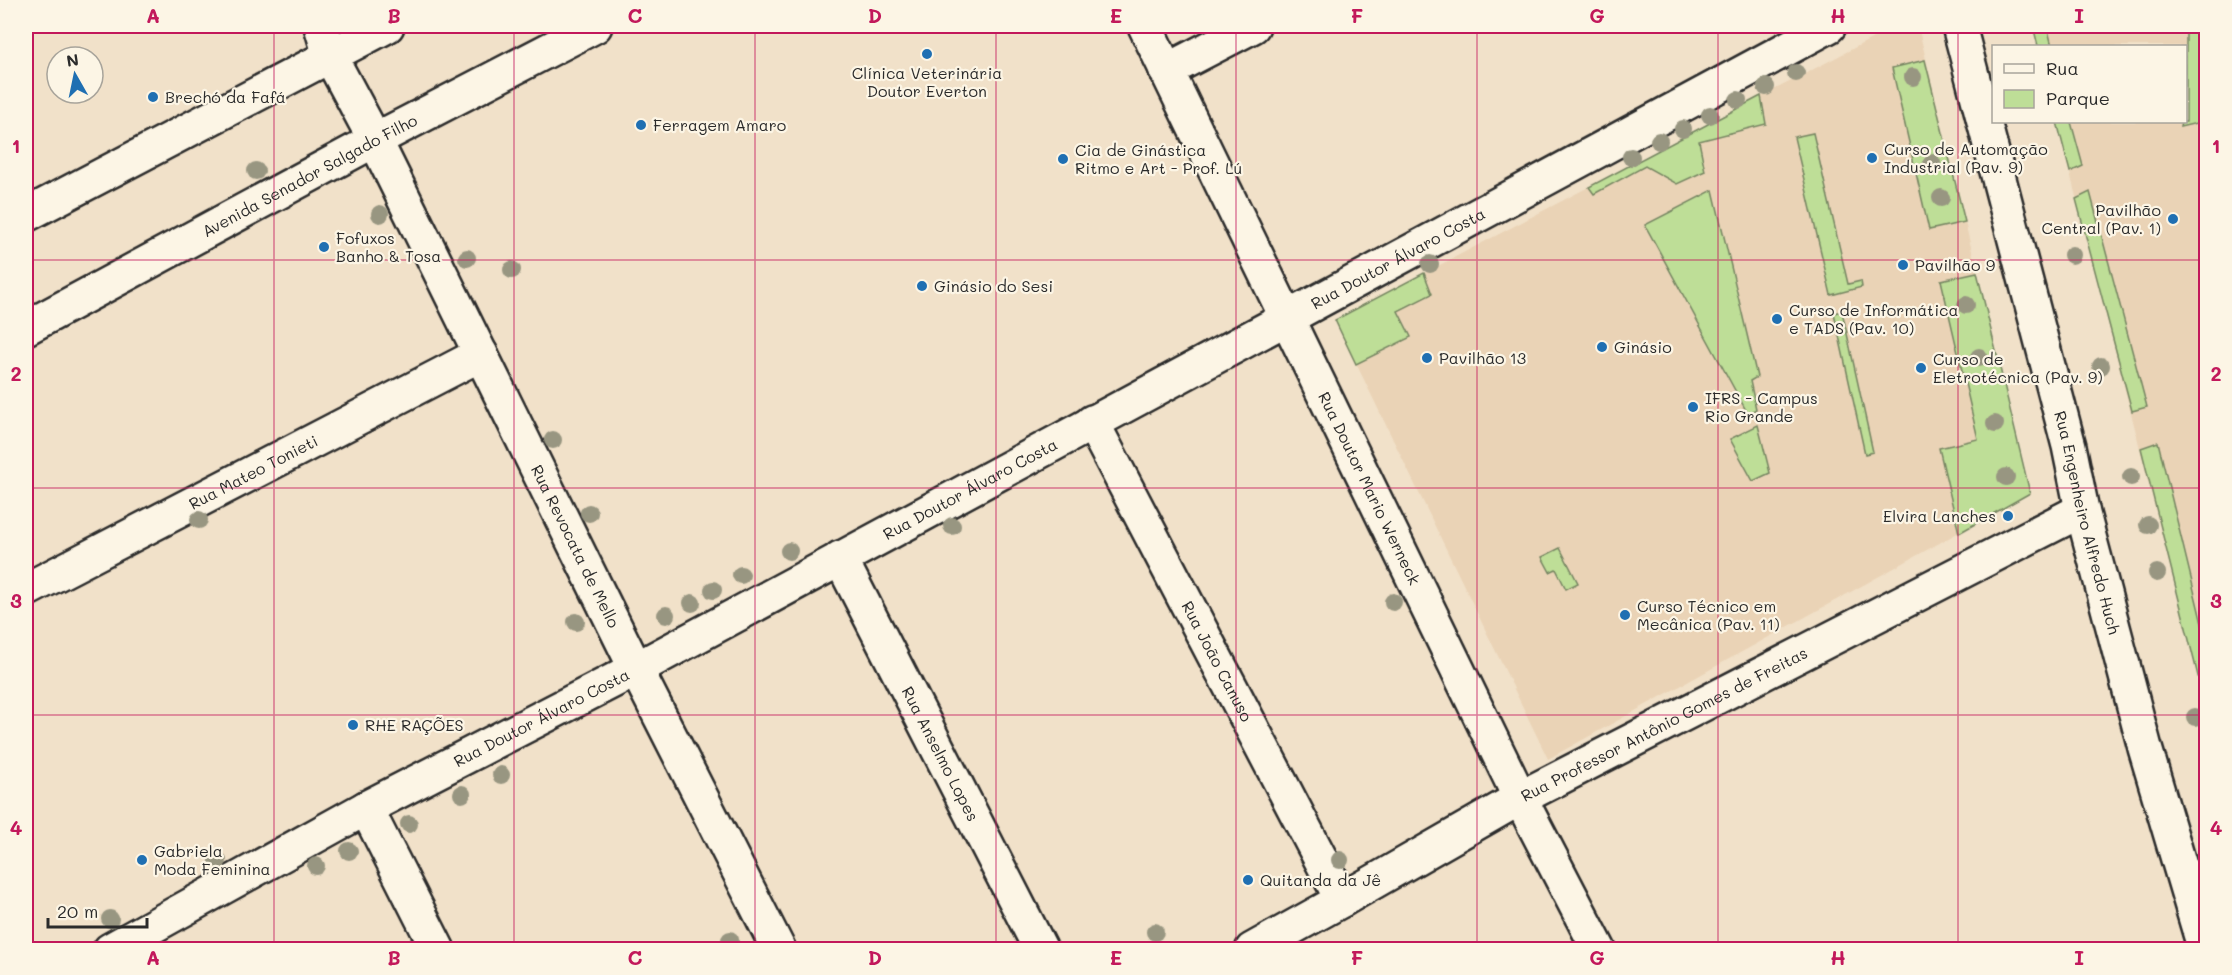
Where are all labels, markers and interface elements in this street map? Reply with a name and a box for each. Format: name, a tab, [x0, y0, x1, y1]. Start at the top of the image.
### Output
text: A	[146, 2, 160, 28]
text: B	[387, 2, 401, 28]
text: C	[628, 2, 643, 28]
text: D	[868, 2, 882, 28]
text: E	[1110, 2, 1122, 28]
text: F	[1351, 2, 1364, 28]
text: G	[1589, 2, 1605, 28]
text: H	[1830, 2, 1846, 28]
text: I	[2074, 2, 2084, 28]
north arrow	[45, 45, 105, 105]
legend	[1992, 45, 2187, 123]
marker: Clínica Veterinária Doutor Everton	[920, 47, 934, 61]
text: N	[65, 48, 80, 71]
text: Rua	[2046, 56, 2079, 80]
place label: Clínica Veterinária Doutor Everton	[852, 62, 1002, 101]
place label: Brechó da Fafá	[165, 86, 286, 107]
text: Parque	[2046, 86, 2110, 110]
marker: Brechó da Fafá	[146, 90, 160, 104]
street label: Avenida Senador Salgado Filho	[198, 109, 420, 241]
place label: Ferragem Amaro	[653, 114, 786, 135]
marker: Ferragem Amaro	[634, 118, 648, 132]
text: 1	[12, 132, 20, 158]
text: 1	[2212, 132, 2220, 158]
place label: Curso de Automação Industrial (Pav. 9)	[1884, 138, 2048, 177]
place label: Cia de Ginástica Ritmo e Art - Prof. Lú	[1075, 139, 1242, 178]
marker: Curso de Automação Industrial (Pav. 9)	[1865, 151, 1879, 165]
marker: Cia de Ginástica Ritmo e Art - Prof. Lú	[1056, 152, 1070, 166]
place label: Pavilhão Central (Pav. 1)	[2041, 199, 2161, 238]
street label: Rua Doutor Álvaro Costa	[1307, 202, 1489, 313]
marker: Pavilhão Central (Pav. 1)	[2166, 212, 2180, 226]
place label: Fofuxos Banho & Tosa	[336, 227, 441, 266]
marker: Fofuxos Banho & Tosa	[317, 240, 331, 254]
place label: Pavilhão 9	[1915, 254, 1995, 275]
marker: Pavilhão 9	[1896, 258, 1910, 272]
place label: Ginásio do Sesi	[934, 275, 1053, 296]
marker: Ginásio do Sesi	[915, 279, 929, 293]
place label: Curso de Informática e TADS (Pav. 10)	[1789, 299, 1958, 338]
marker: Curso de Informática e TADS (Pav. 10)	[1770, 312, 1784, 326]
place label: Ginásio	[1614, 336, 1672, 357]
marker: Ginásio	[1595, 340, 1609, 354]
place label: Pavilhão 13	[1439, 347, 1526, 368]
place label: Curso de Eletrotécnica (Pav. 9)	[1933, 348, 2103, 387]
marker: Pavilhão 13	[1420, 351, 1434, 365]
text: 2	[10, 360, 22, 386]
text: 2	[2210, 360, 2222, 386]
marker: Curso de Eletrotécnica (Pav. 9)	[1914, 361, 1928, 375]
place label: IFRS - Campus Rio Grande	[1705, 387, 1818, 426]
street label: Rua Doutor Mario Werneck	[1314, 388, 1426, 588]
marker: IFRS - Campus Rio Grande	[1686, 400, 1700, 414]
street label: Rua Engenheiro Alfredo Huch	[2050, 408, 2125, 637]
street label: Rua Mateo Tonieti	[185, 430, 321, 514]
street label: Rua Doutor Álvaro Costa	[879, 433, 1061, 544]
street label: Rua Revocata de Mello	[527, 461, 625, 631]
place label: Elvira Lanches	[1883, 505, 1996, 526]
marker: Elvira Lanches	[2001, 509, 2015, 523]
text: 3	[10, 587, 22, 613]
text: 3	[2210, 587, 2222, 613]
place label: Curso Técnico em Mecânica (Pav. 11)	[1637, 595, 1780, 634]
street label: Rua João Canuso	[1177, 597, 1258, 725]
marker: Curso Técnico em Mecânica (Pav. 11)	[1618, 608, 1632, 622]
street label: Rua Professor Antônio Gomes de Freitas	[1517, 642, 1811, 806]
street label: Rua Doutor Álvaro Costa	[450, 663, 633, 771]
street label: Rua Anselmo Lopes	[898, 683, 984, 824]
place label: RHE RAÇÕES	[365, 714, 464, 735]
marker: RHE RAÇÕES	[346, 718, 360, 732]
text: 4	[10, 814, 23, 840]
text: 4	[2210, 814, 2223, 840]
place label: Gabriela Moda Feminina	[154, 840, 271, 879]
marker: Gabriela Moda Feminina	[135, 853, 149, 867]
place label: Quitanda da Jê	[1260, 869, 1381, 890]
marker: Quitanda da Jê	[1241, 873, 1255, 887]
scale bar	[48, 891, 147, 929]
text: 20 m	[57, 899, 98, 923]
text: A	[146, 944, 160, 970]
text: B	[387, 944, 401, 970]
text: C	[628, 944, 643, 970]
text: D	[868, 944, 882, 970]
text: E	[1110, 944, 1122, 970]
text: F	[1351, 944, 1364, 970]
text: G	[1589, 944, 1605, 970]
text: H	[1830, 944, 1846, 970]
text: I	[2074, 944, 2084, 970]

